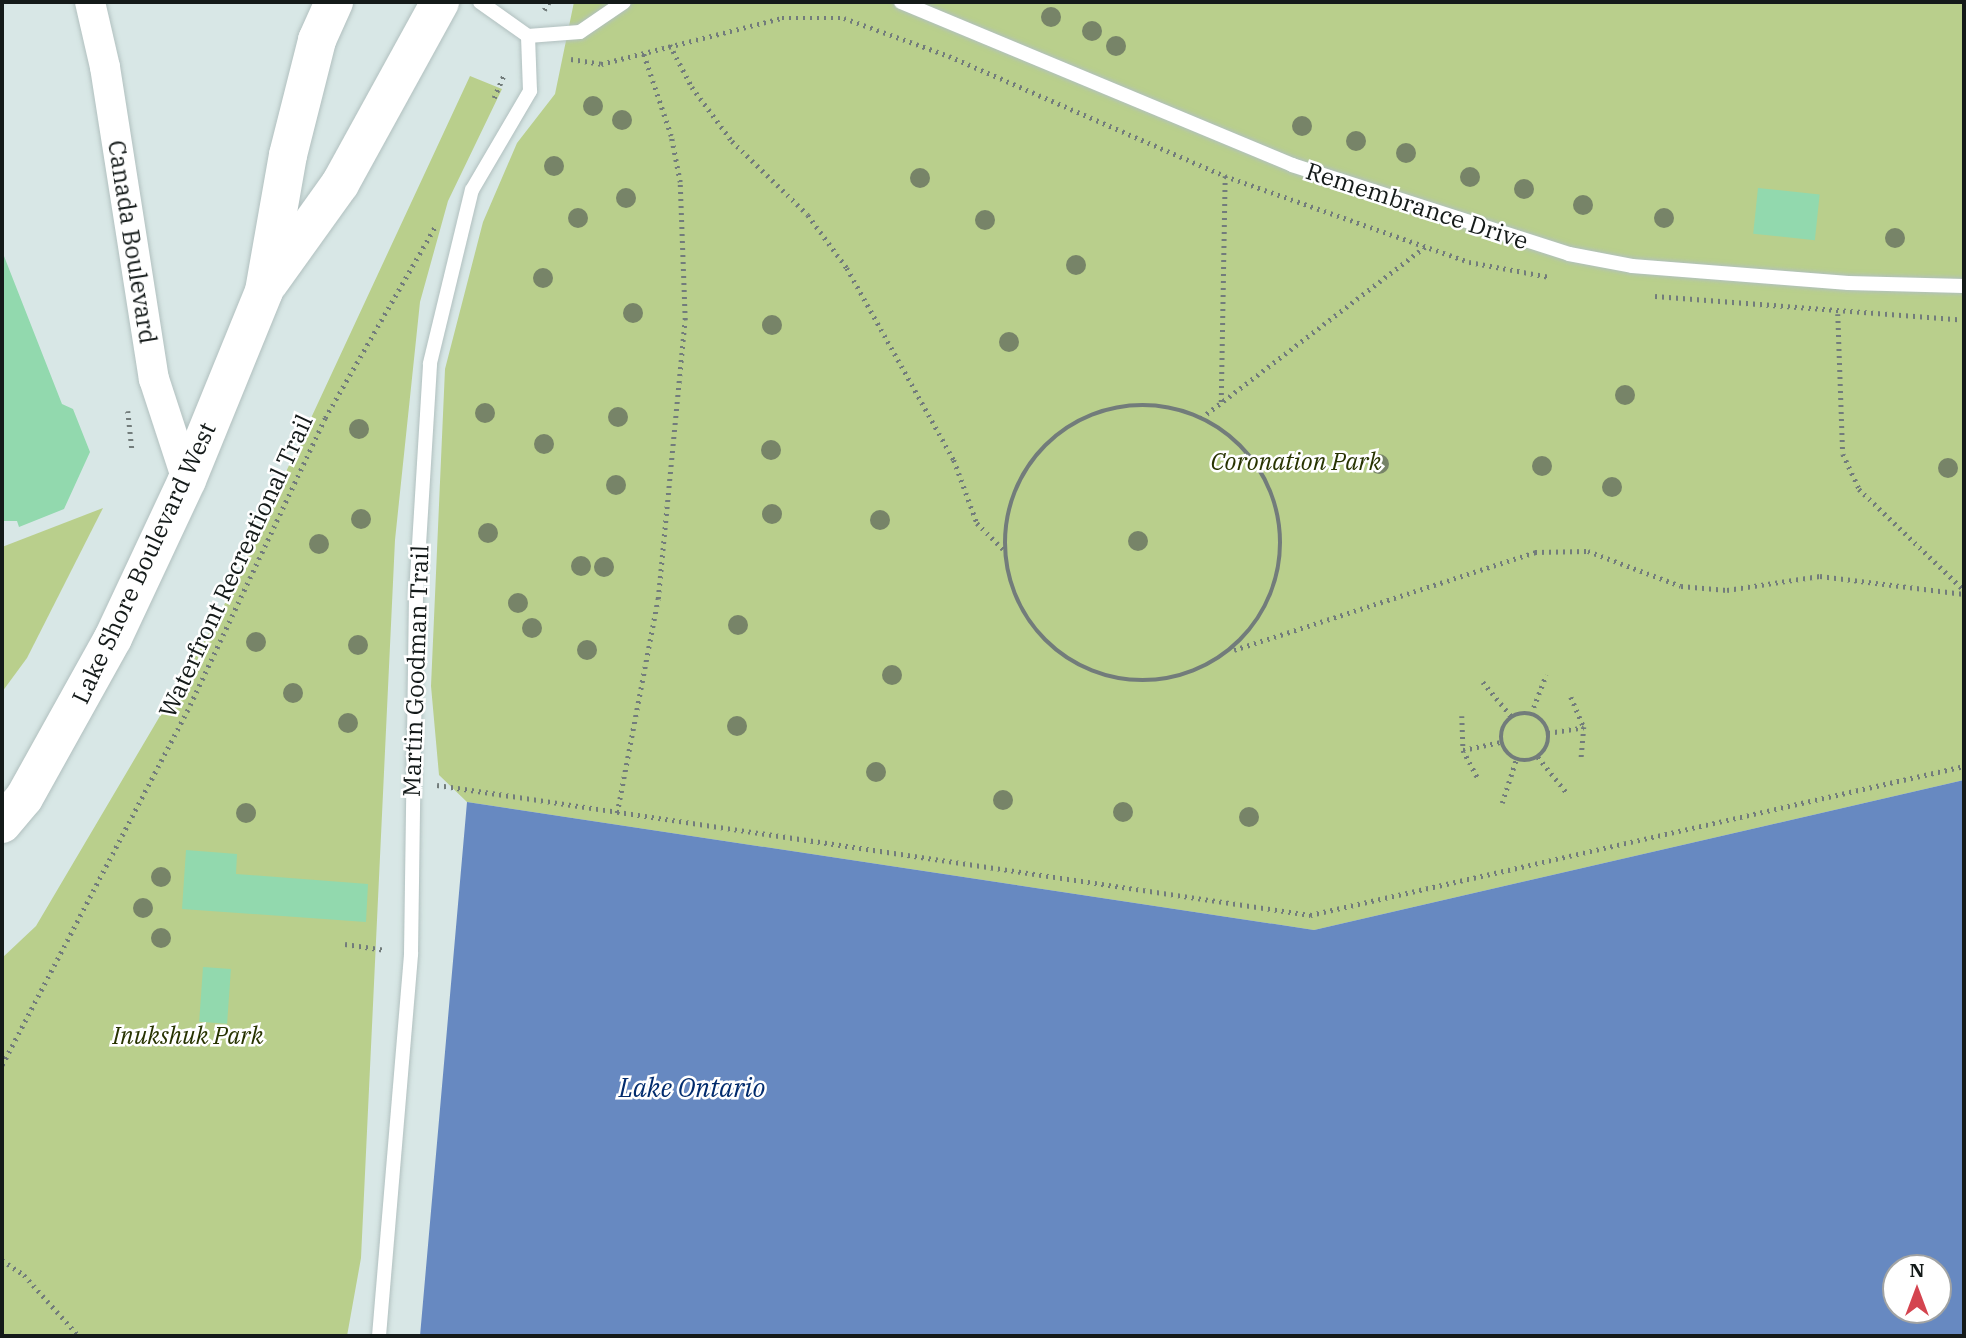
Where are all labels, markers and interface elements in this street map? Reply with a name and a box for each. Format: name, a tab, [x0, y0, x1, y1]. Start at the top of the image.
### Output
street label: Canada Boulevard	[102, 138, 162, 346]
street label: Remembrance Drive	[1302, 156, 1532, 256]
street label: Waterfront Recreational Trail	[153, 410, 319, 722]
street label: Lake Shore Boulevard West	[66, 418, 222, 708]
park label: Coronation Park	[1211, 448, 1381, 476]
street label: Martin Goodman Trail	[397, 545, 435, 797]
park label: Inukshuk Park	[112, 1022, 264, 1050]
water label: Lake Ontario	[619, 1072, 765, 1104]
north arrow	[1882, 1254, 1952, 1324]
text: N	[1909, 1258, 1925, 1282]

